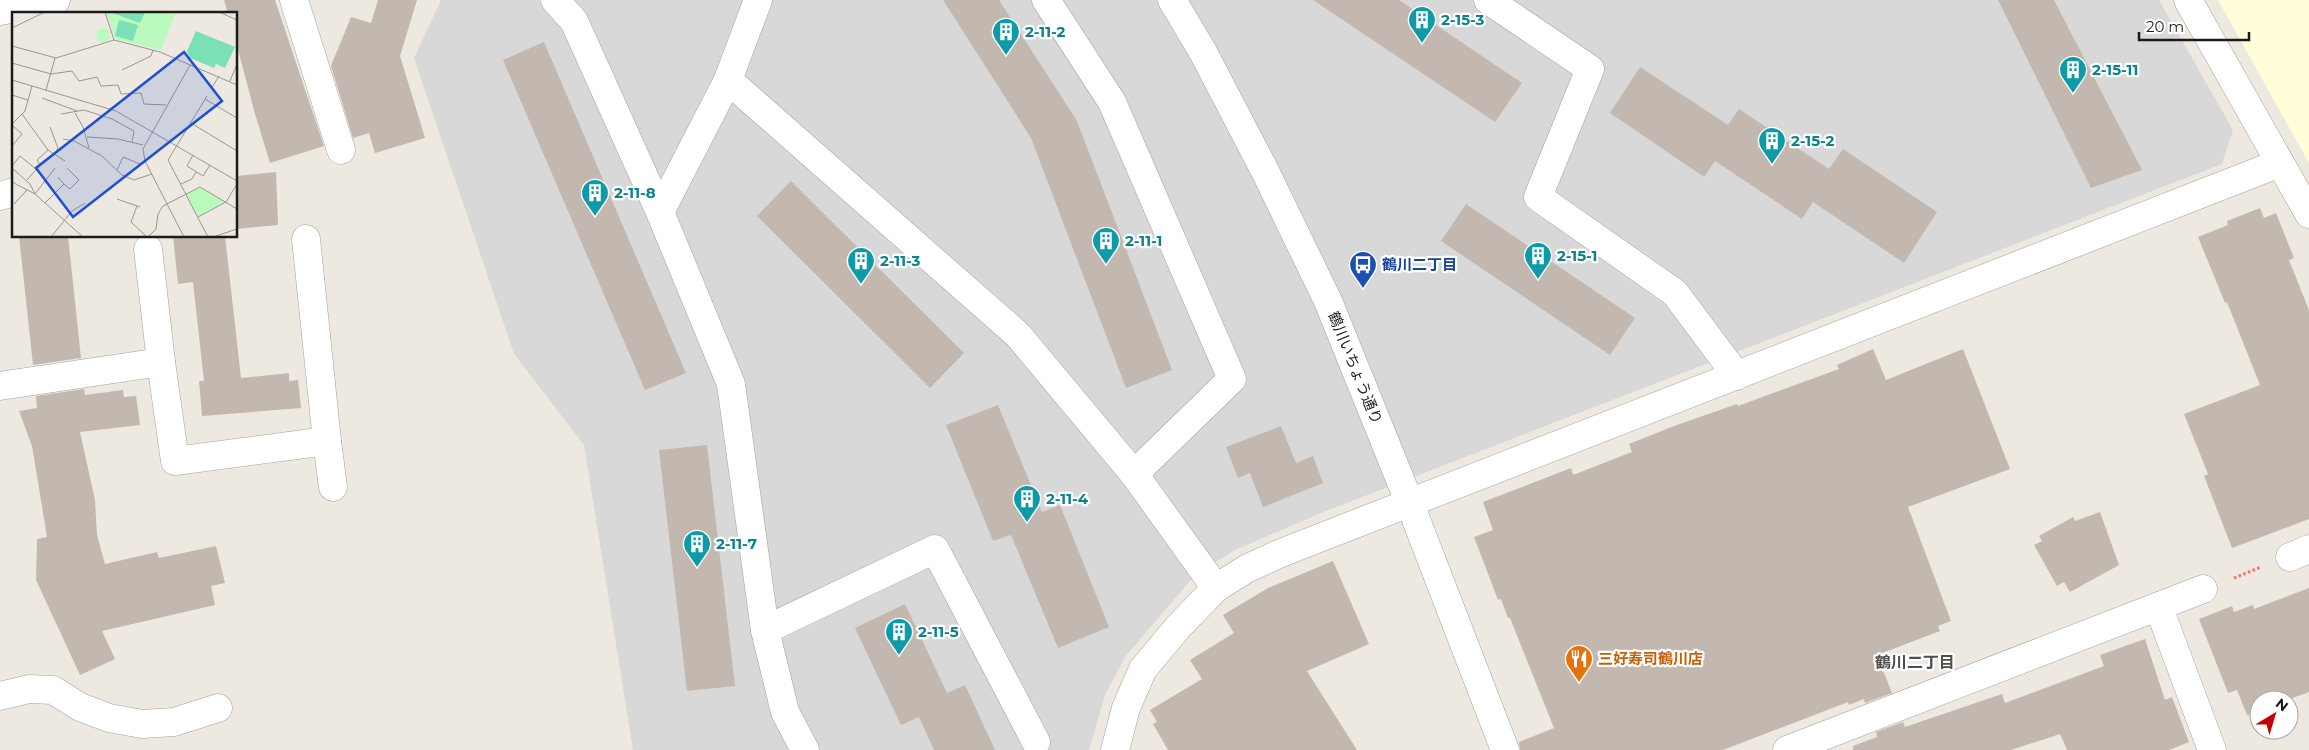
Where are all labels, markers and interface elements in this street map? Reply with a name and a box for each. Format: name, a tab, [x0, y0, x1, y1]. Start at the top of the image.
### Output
building icon: 2-15-3	[1407, 5, 1437, 44]
place label: 2-15-3	[1441, 10, 1485, 29]
scale bar	[2139, 10, 2249, 42]
inset map	[12, 12, 238, 238]
building icon: 2-11-2	[991, 17, 1021, 56]
text: 20 m	[2146, 17, 2184, 36]
place label: 2-11-2	[1025, 22, 1066, 41]
building icon: 2-15-11	[2058, 55, 2088, 94]
place label: 2-15-11	[2092, 60, 2138, 79]
building icon: 2-15-2	[1757, 126, 1787, 165]
place label: 2-15-2	[1791, 131, 1835, 150]
building icon: 2-11-8	[580, 178, 610, 217]
place label: 2-11-8	[614, 183, 656, 202]
building icon: 2-11-1	[1091, 226, 1121, 265]
place label: 2-11-1	[1125, 231, 1162, 250]
building icon: 2-15-1	[1523, 241, 1553, 280]
building icon: 2-11-3	[846, 246, 876, 285]
place label: 2-15-1	[1557, 246, 1597, 265]
bus stop icon: 鶴川二丁目	[1348, 250, 1378, 289]
place label: 2-11-3	[880, 251, 921, 270]
place label: 鶴川二丁目	[1382, 255, 1457, 274]
street label: 鶴川いちょう通り	[1324, 309, 1387, 427]
building icon: 2-11-4	[1012, 484, 1042, 523]
place label: 2-11-4	[1046, 489, 1089, 508]
building icon: 2-11-7	[682, 529, 712, 568]
place label: 2-11-7	[716, 534, 757, 553]
building icon: 2-11-5	[884, 617, 914, 656]
place label: 2-11-5	[918, 622, 959, 641]
restaurant icon: 三好寿司鶴川店	[1564, 644, 1594, 683]
place label: 三好寿司鶴川店	[1598, 649, 1703, 668]
district label: 鶴川二丁目	[1875, 653, 1955, 672]
north arrow	[2249, 690, 2299, 740]
text: N	[2272, 694, 2292, 715]

